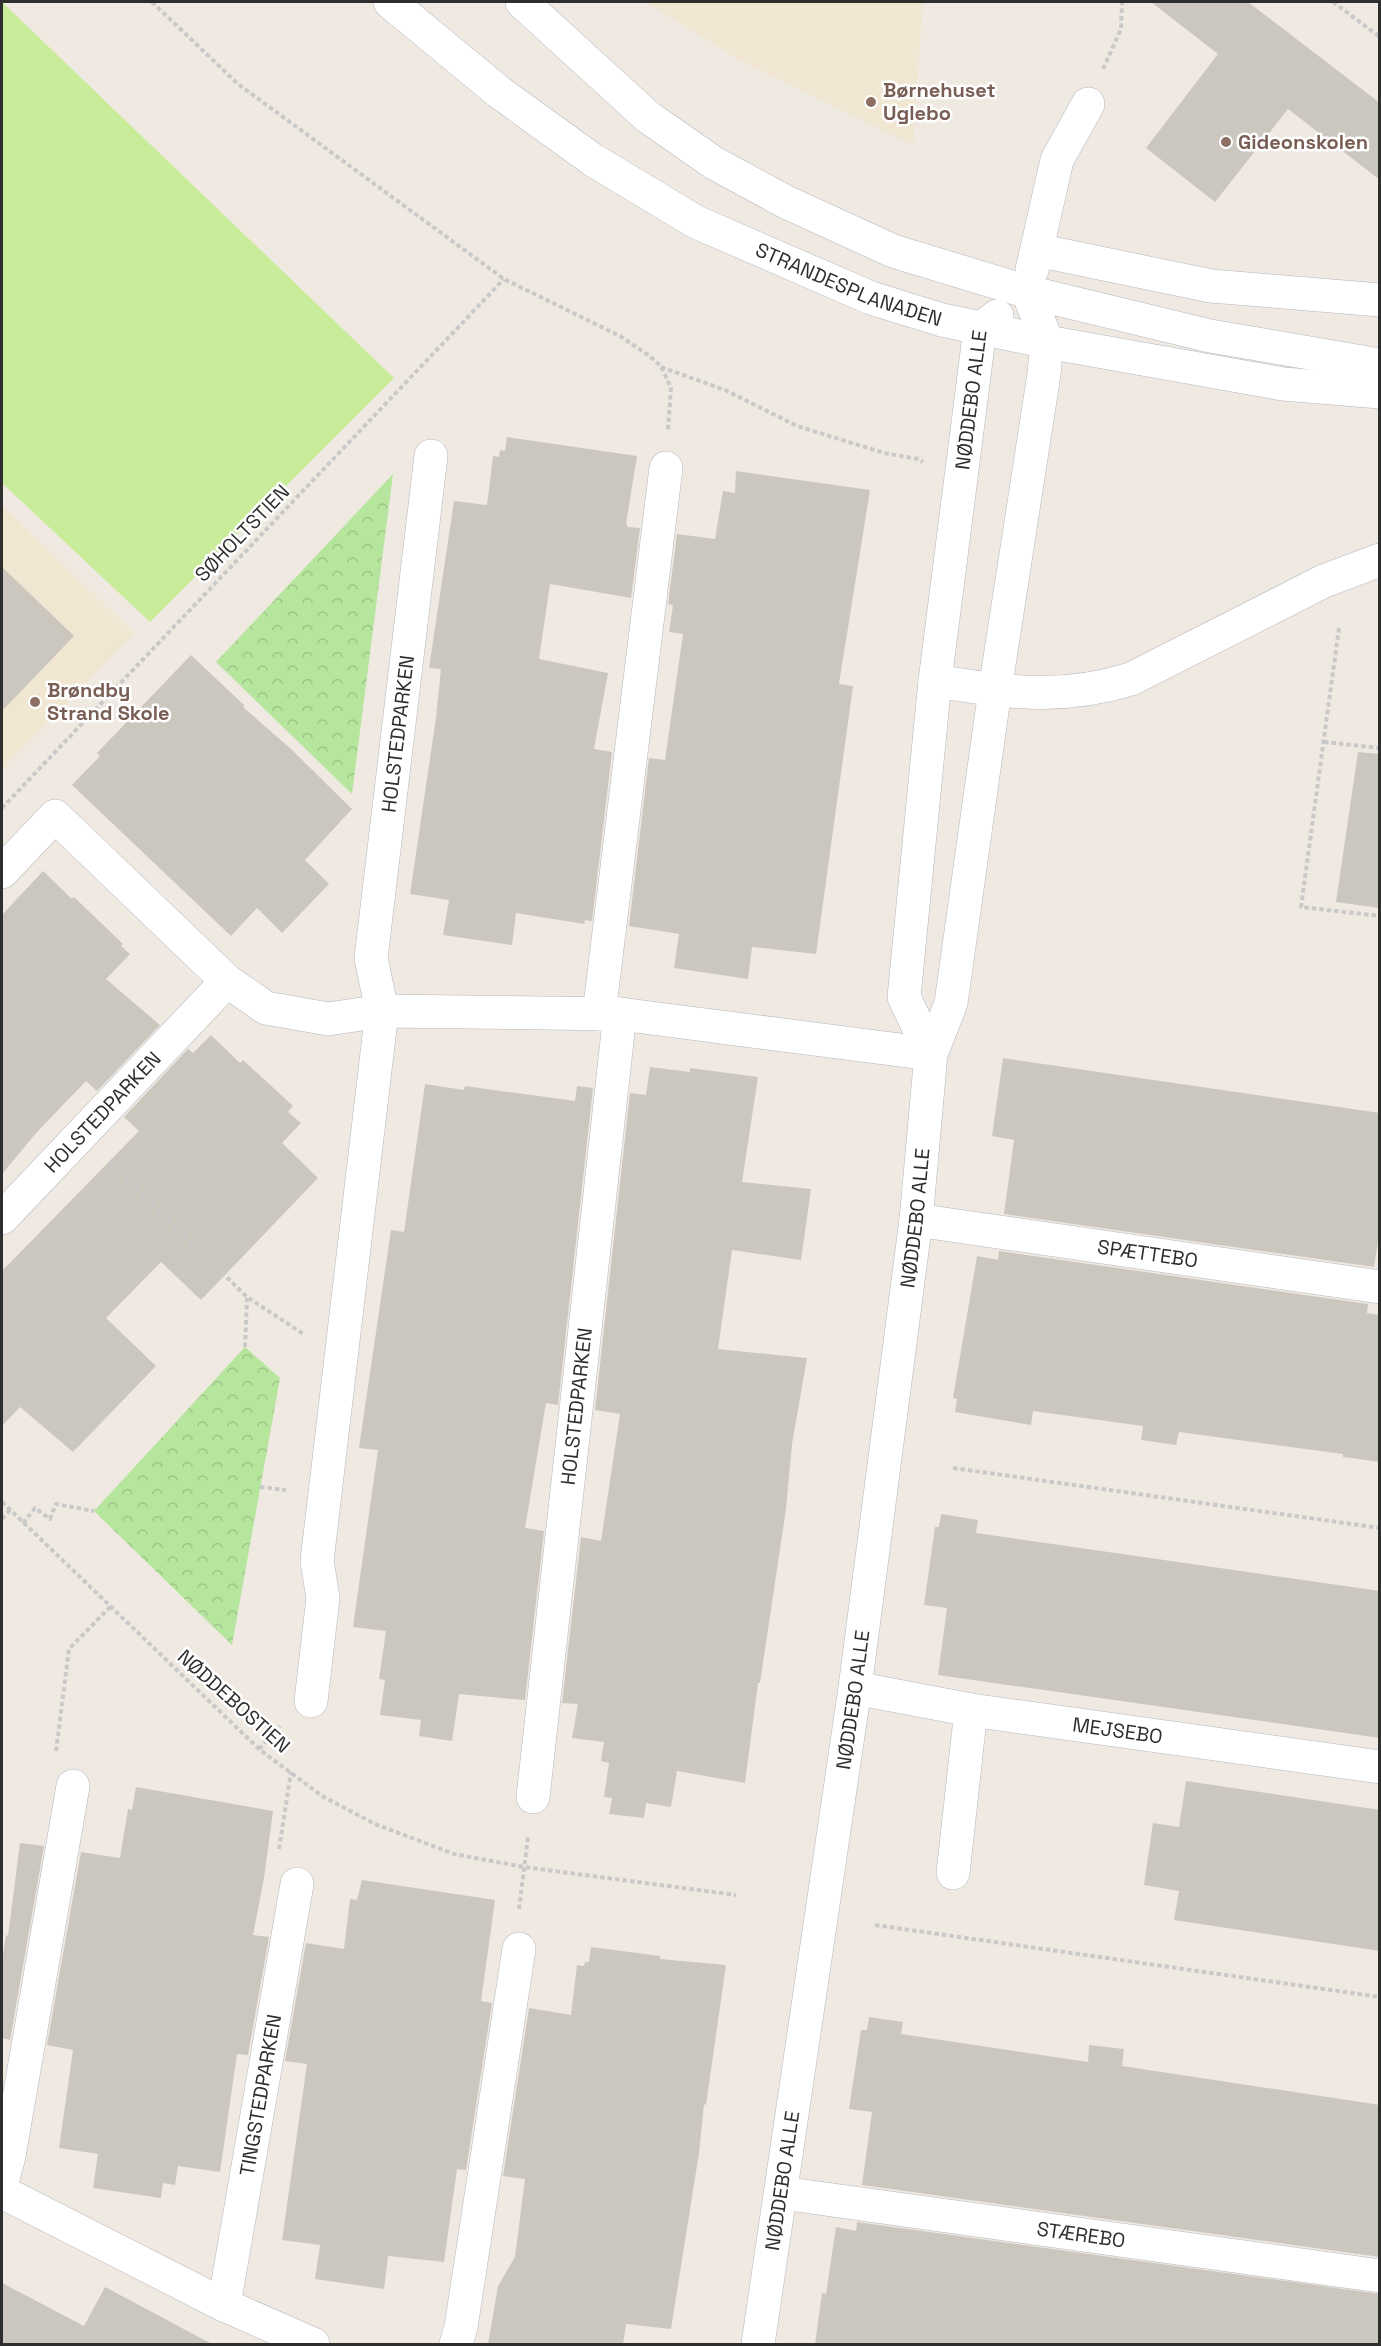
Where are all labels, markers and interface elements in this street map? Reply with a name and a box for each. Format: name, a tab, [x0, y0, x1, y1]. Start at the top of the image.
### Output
place label: Børnehuset Uglebo	[883, 77, 996, 126]
marker: Børnehuset Uglebo	[864, 95, 878, 109]
place label: Gideonskolen	[1238, 129, 1368, 155]
marker: Gideonskolen	[1219, 135, 1233, 149]
street label: STRANDESPLANADEN	[752, 237, 945, 332]
street label: NØDDEBO ALLE	[949, 328, 993, 471]
street label: SØHOLTSTIEN	[189, 479, 295, 587]
street label: HOLSTEDPARKEN	[376, 654, 420, 814]
place label: Brøndby Strand Skole	[47, 677, 170, 726]
marker: Brøndby Strand Skole	[28, 695, 42, 709]
street label: HOLSTEDPARKEN	[39, 1046, 166, 1178]
street label: NØDDEBO ALLE	[894, 1147, 935, 1290]
street label: SPÆTTEBO	[1096, 1233, 1200, 1274]
street label: HOLSTEDPARKEN	[555, 1326, 598, 1486]
street label: NØDDEBO ALLE	[830, 1629, 875, 1771]
street label: NØDDEBOSTIEN	[172, 1644, 296, 1758]
street label: MEJSEBO	[1071, 1711, 1164, 1750]
street label: TINGSTEDPARKEN	[234, 2012, 287, 2178]
street label: NØDDEBO ALLE	[759, 2109, 805, 2252]
street label: STÆREBO	[1035, 2216, 1127, 2254]

